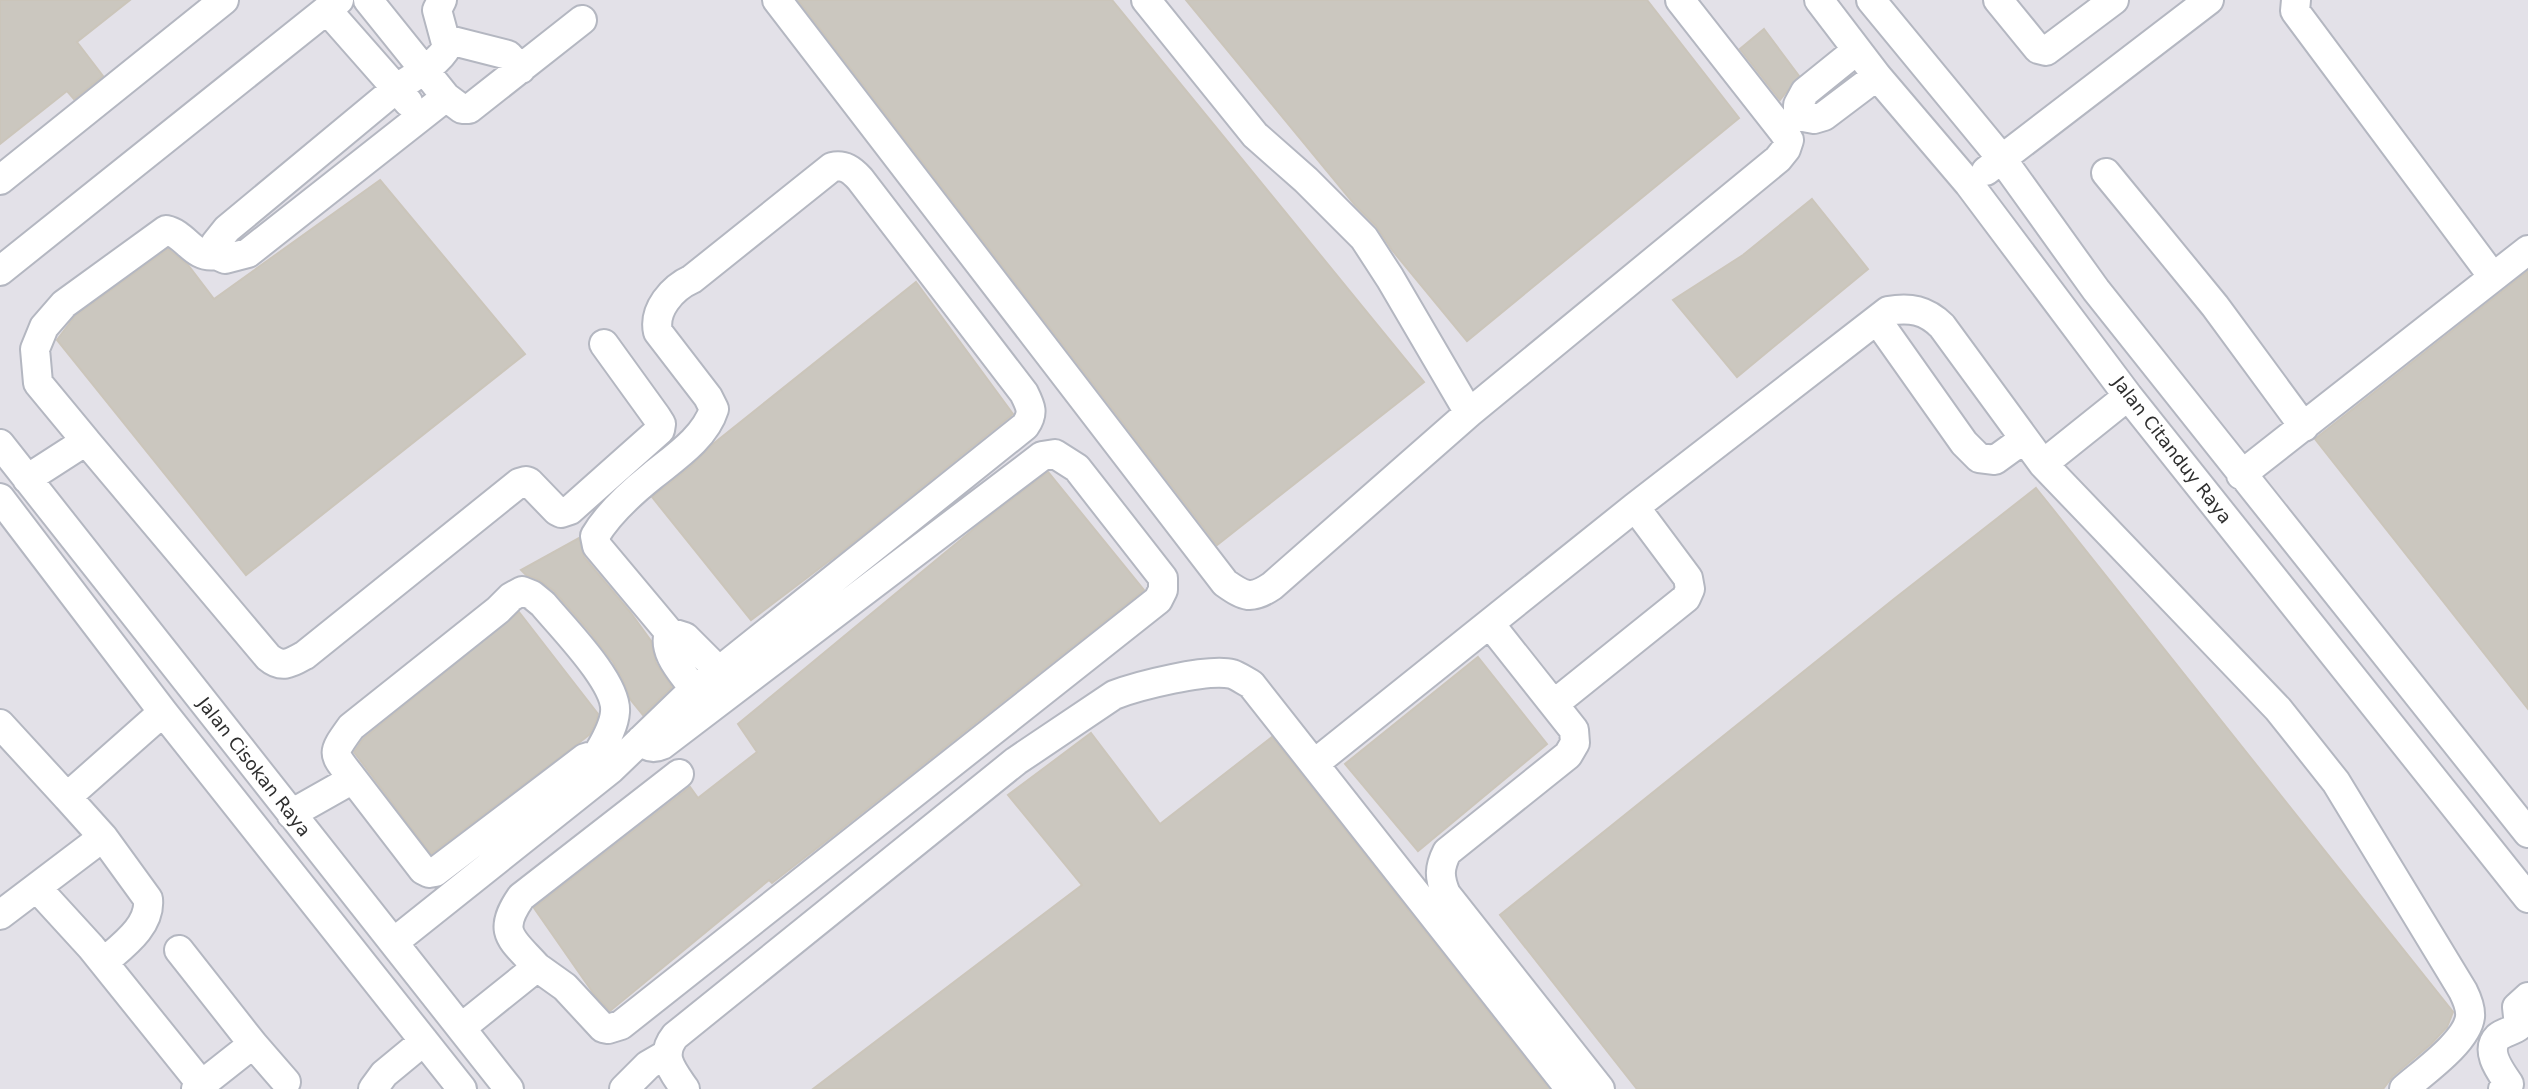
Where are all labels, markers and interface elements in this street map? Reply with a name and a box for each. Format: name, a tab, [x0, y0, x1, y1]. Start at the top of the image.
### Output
street label: Jalan Citanduy Raya	[2108, 371, 2236, 527]
street label: Jalan Cisokan Raya	[193, 692, 315, 840]

